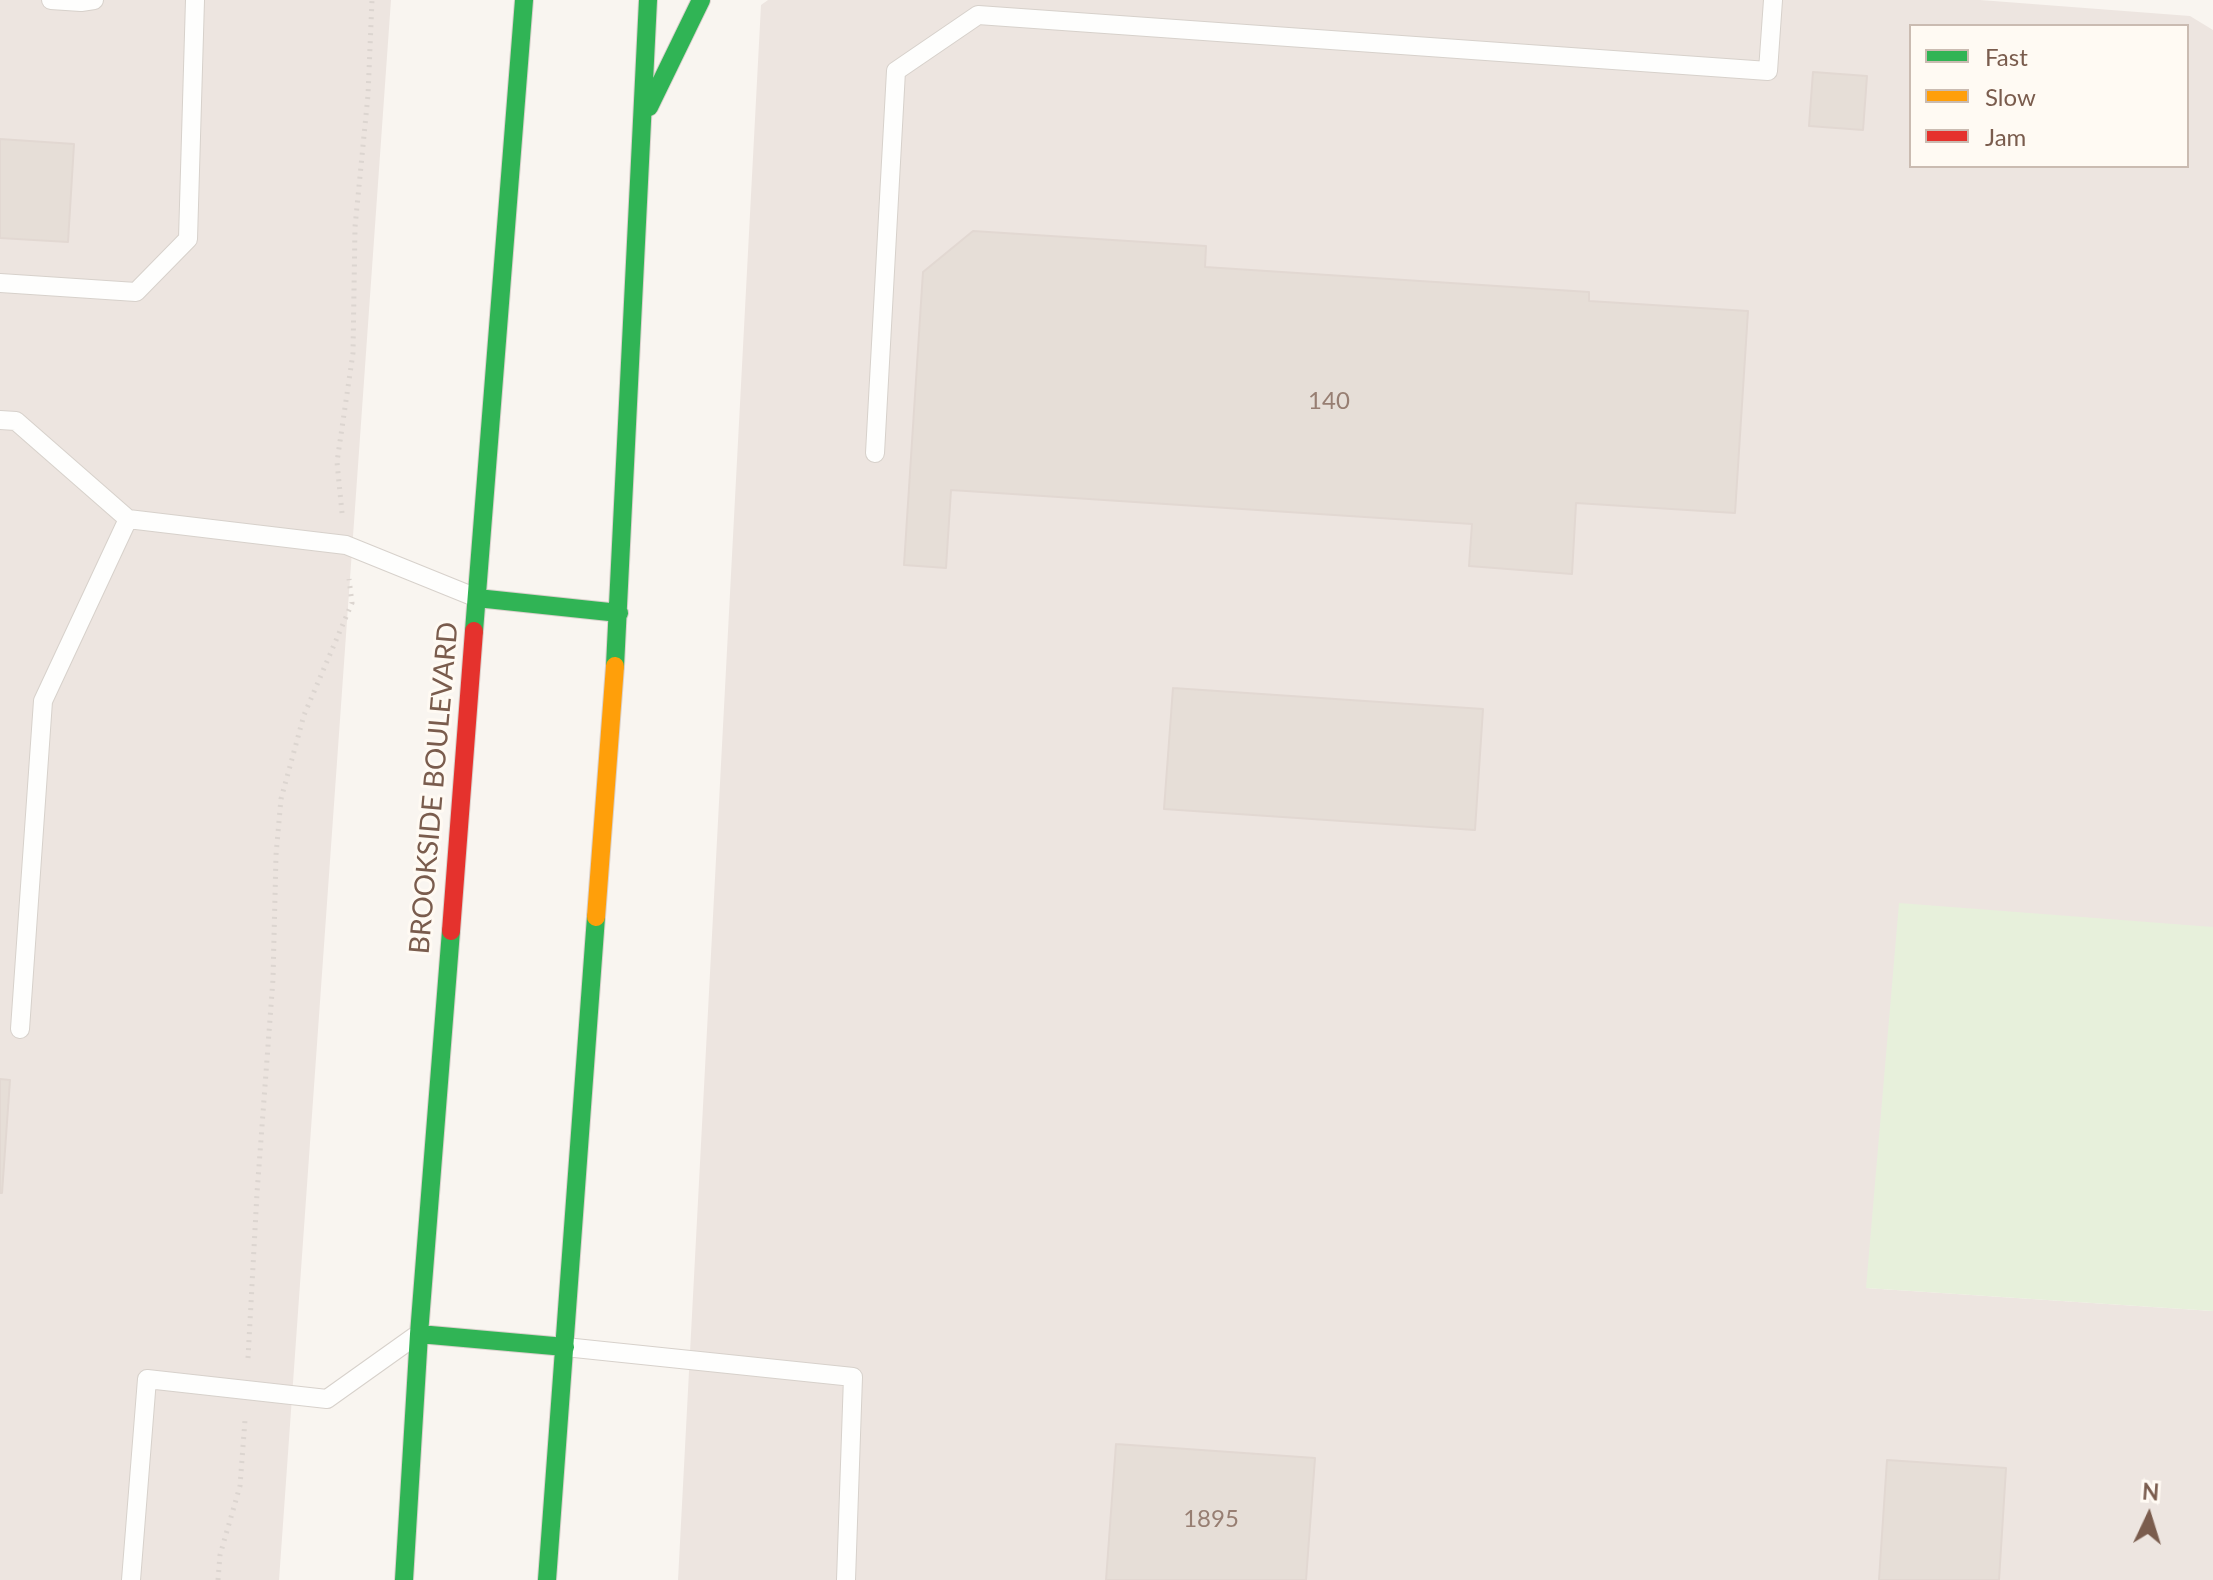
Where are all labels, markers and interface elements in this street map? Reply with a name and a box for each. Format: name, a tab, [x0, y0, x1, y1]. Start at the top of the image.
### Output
legend	[1909, 24, 2189, 168]
text: Fast	[1985, 42, 2028, 71]
text: Slow	[1985, 82, 2036, 111]
text: Jam	[1985, 122, 2026, 151]
house number: 140	[1308, 387, 1350, 415]
street label: BROOKSIDE BOULEVARD	[403, 620, 465, 956]
north arrow	[2109, 1476, 2189, 1556]
text: N	[2141, 1478, 2160, 1506]
house number: 1895	[1183, 1505, 1239, 1533]

